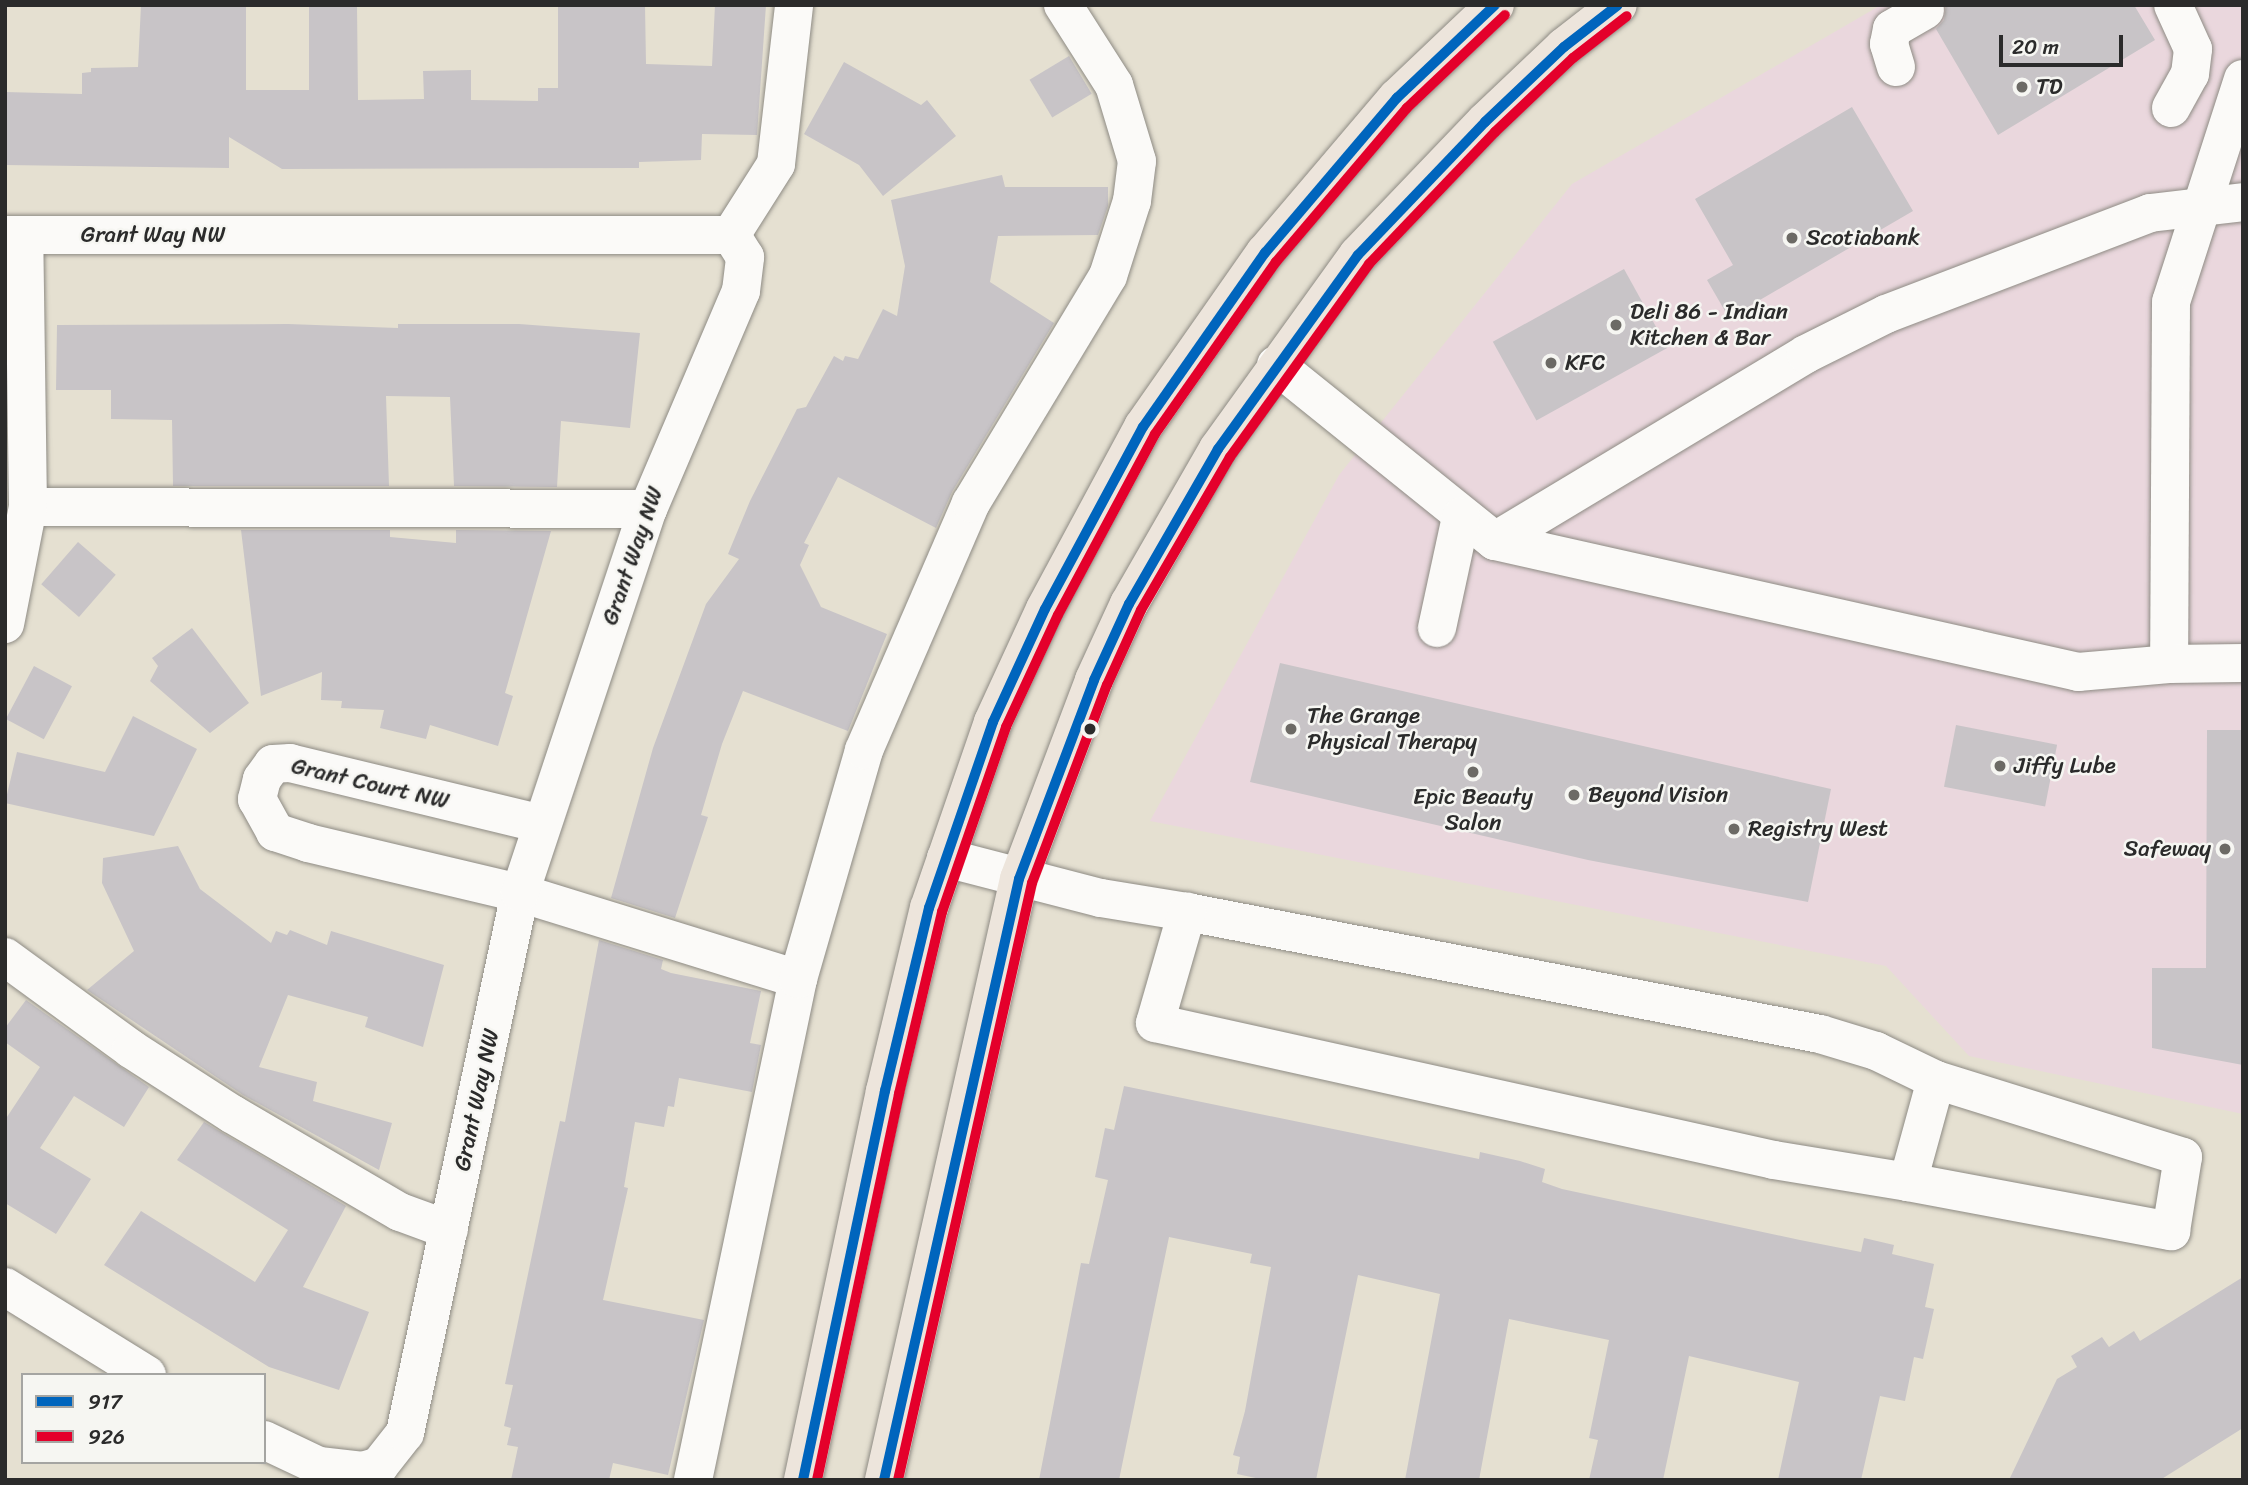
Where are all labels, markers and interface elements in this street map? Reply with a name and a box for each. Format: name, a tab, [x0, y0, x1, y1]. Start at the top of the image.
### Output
scale bar	[2003, 21, 2127, 65]
text: 20 m	[2012, 28, 2059, 66]
place label: TD	[2036, 73, 2063, 101]
marker: TD	[2014, 79, 2030, 95]
street label: Grant Way NW	[81, 221, 225, 249]
place label: Scotiabank	[1806, 224, 1920, 252]
marker: Scotiabank	[1784, 230, 1800, 246]
place label: Deli 86 - Indian Kitchen & Bar	[1630, 298, 1788, 352]
marker: Deli 86 - Indian Kitchen & Bar	[1608, 317, 1624, 333]
place label: KFC	[1565, 349, 1605, 377]
marker: KFC	[1543, 355, 1559, 371]
street label: Grant Way NW	[596, 483, 670, 629]
place label: The Grange Physical Therapy	[1307, 702, 1478, 756]
marker: The Grange Physical Therapy	[1281, 719, 1301, 739]
unlabelled marker	[1083, 722, 1097, 736]
street label: Grant Court NW	[289, 752, 451, 816]
place label: Jiffy Lube	[2014, 752, 2117, 780]
marker: Jiffy Lube	[1992, 758, 2008, 774]
marker: Epic Beauty Salon	[1465, 764, 1481, 780]
place label: Beyond Vision	[1588, 781, 1729, 809]
place label: Epic Beauty Salon	[1413, 783, 1533, 837]
marker: Beyond Vision	[1566, 787, 1582, 803]
place label: Registry West	[1748, 815, 1889, 843]
marker: Registry West	[1726, 821, 1742, 837]
place label: Safeway	[2124, 835, 2211, 863]
marker: Safeway	[2217, 841, 2233, 857]
street label: Grant Way NW	[449, 1027, 505, 1173]
legend	[21, 1373, 266, 1464]
text: 917	[88, 1383, 122, 1421]
text: 926	[88, 1418, 125, 1456]

